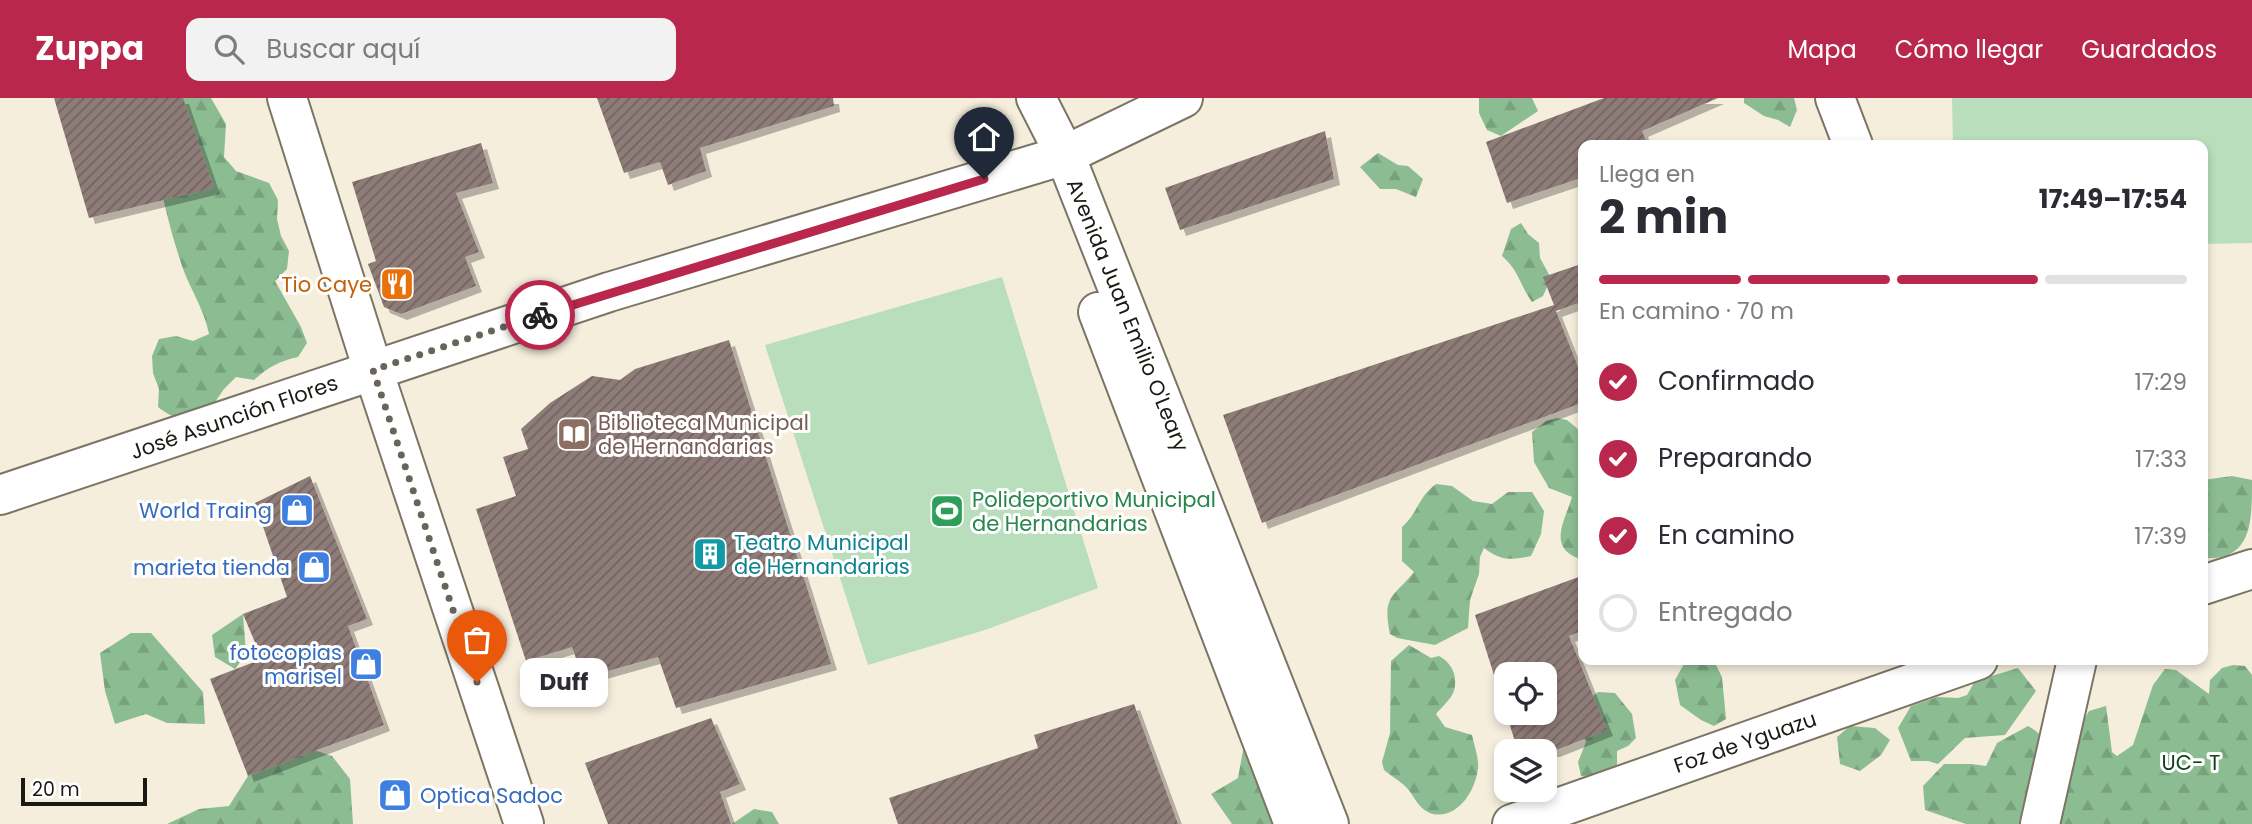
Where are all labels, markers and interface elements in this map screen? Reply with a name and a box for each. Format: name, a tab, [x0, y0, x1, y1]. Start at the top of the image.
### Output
search box	[186, 18, 676, 81]
text: Zuppa	[35, 25, 144, 72]
icon: search	[210, 30, 248, 68]
text: Buscar aquí	[266, 31, 420, 67]
text: Mapa	[1787, 33, 1857, 66]
text: Cómo llegar	[1895, 33, 2043, 66]
text: Guardados	[2081, 33, 2217, 66]
pin	[954, 107, 1014, 179]
icon: home	[965, 118, 1003, 156]
text: Llega en	[1599, 158, 1695, 190]
street label: Avenida Juan Emilio O'Leary	[1060, 174, 1196, 456]
text: 17:49–17:54	[2039, 181, 2187, 217]
text: 2 min	[1599, 185, 1728, 249]
restaurant icon: Tio Caye	[378, 265, 416, 303]
place label: Tio Caye	[281, 270, 372, 299]
courier	[505, 280, 575, 350]
text: En camino · 70 m	[1599, 295, 1794, 327]
icon: bike	[521, 296, 559, 334]
icon: check	[1599, 363, 1637, 401]
text: Confirmado	[1658, 363, 1815, 399]
text: 17:29	[2134, 366, 2187, 398]
street label: José Asunción Flores	[126, 368, 342, 466]
place label: Biblioteca Municipal de Hernandarias	[598, 408, 809, 461]
library icon: Biblioteca Municipal de Hernandarias	[555, 415, 593, 453]
icon: check	[1599, 440, 1637, 478]
text: Preparando	[1658, 440, 1812, 476]
text: 17:33	[2135, 443, 2187, 475]
place label: Polideportivo Municipal de Hernandarias	[972, 485, 1216, 538]
shop icon: World Traing	[278, 491, 316, 529]
sports icon: Polideportivo Municipal de Hernandarias	[928, 492, 966, 530]
place label: World Traing	[139, 496, 272, 525]
icon: check	[1599, 517, 1637, 555]
text: En camino	[1658, 517, 1795, 553]
text: 17:39	[2134, 520, 2187, 552]
place label: Teatro Municipal de Hernandarias	[734, 528, 910, 581]
building icon: Teatro Municipal de Hernandarias	[691, 535, 729, 573]
shop icon: marieta tienda	[295, 548, 333, 586]
place label: marieta tienda	[133, 553, 290, 582]
text: Entregado	[1658, 594, 1793, 630]
pin	[447, 610, 507, 682]
icon: bag	[458, 621, 496, 659]
place label: fotocopias marisel	[230, 638, 342, 691]
shop icon: fotocopias marisel	[347, 645, 385, 683]
callout: Duff	[519, 658, 606, 706]
map controls	[1494, 662, 1557, 802]
button: locate	[1494, 662, 1557, 725]
text: Duff	[540, 666, 588, 698]
street label: Foz de Yguazu	[1670, 704, 1820, 780]
button: layers	[1494, 739, 1557, 802]
park label: UC- T	[2162, 748, 2220, 777]
scale bar	[21, 775, 147, 807]
text: 20 m	[32, 776, 80, 803]
shop icon: Optica Sadoc	[376, 776, 414, 814]
place label: Optica Sadoc	[420, 781, 563, 810]

